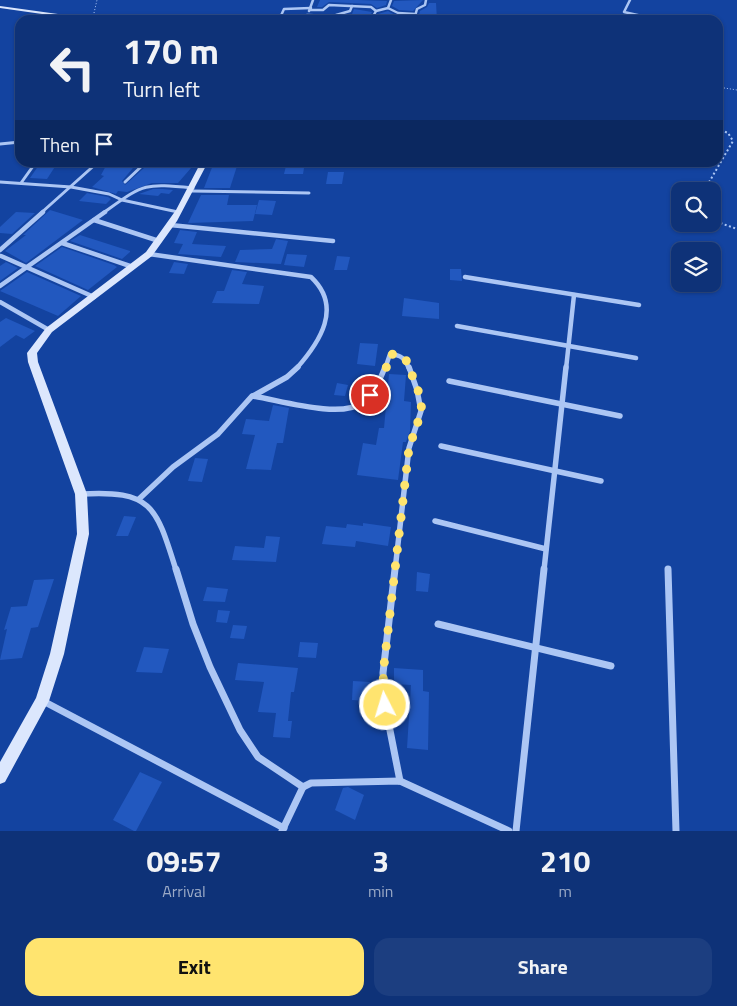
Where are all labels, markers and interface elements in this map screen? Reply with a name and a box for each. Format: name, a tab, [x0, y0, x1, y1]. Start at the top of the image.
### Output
text: 170 m	[123, 24, 219, 78]
icon: left	[40, 35, 105, 100]
text: Turn left	[123, 72, 200, 106]
text: Then	[40, 130, 80, 159]
icon: arrive	[90, 130, 118, 158]
map controls	[671, 182, 721, 292]
button: search	[671, 182, 721, 232]
button: layers	[671, 242, 721, 292]
pin	[349, 374, 391, 416]
icon: arrive	[356, 381, 384, 409]
position arrow	[358, 678, 410, 730]
text: 09:57	[147, 838, 221, 884]
text: 3	[372, 838, 389, 884]
text: 210	[540, 838, 590, 884]
text: Arrival	[162, 879, 206, 903]
text: min	[368, 879, 393, 903]
text: m	[559, 879, 572, 903]
button: Exit	[25, 938, 364, 996]
button: Share	[374, 938, 712, 996]

